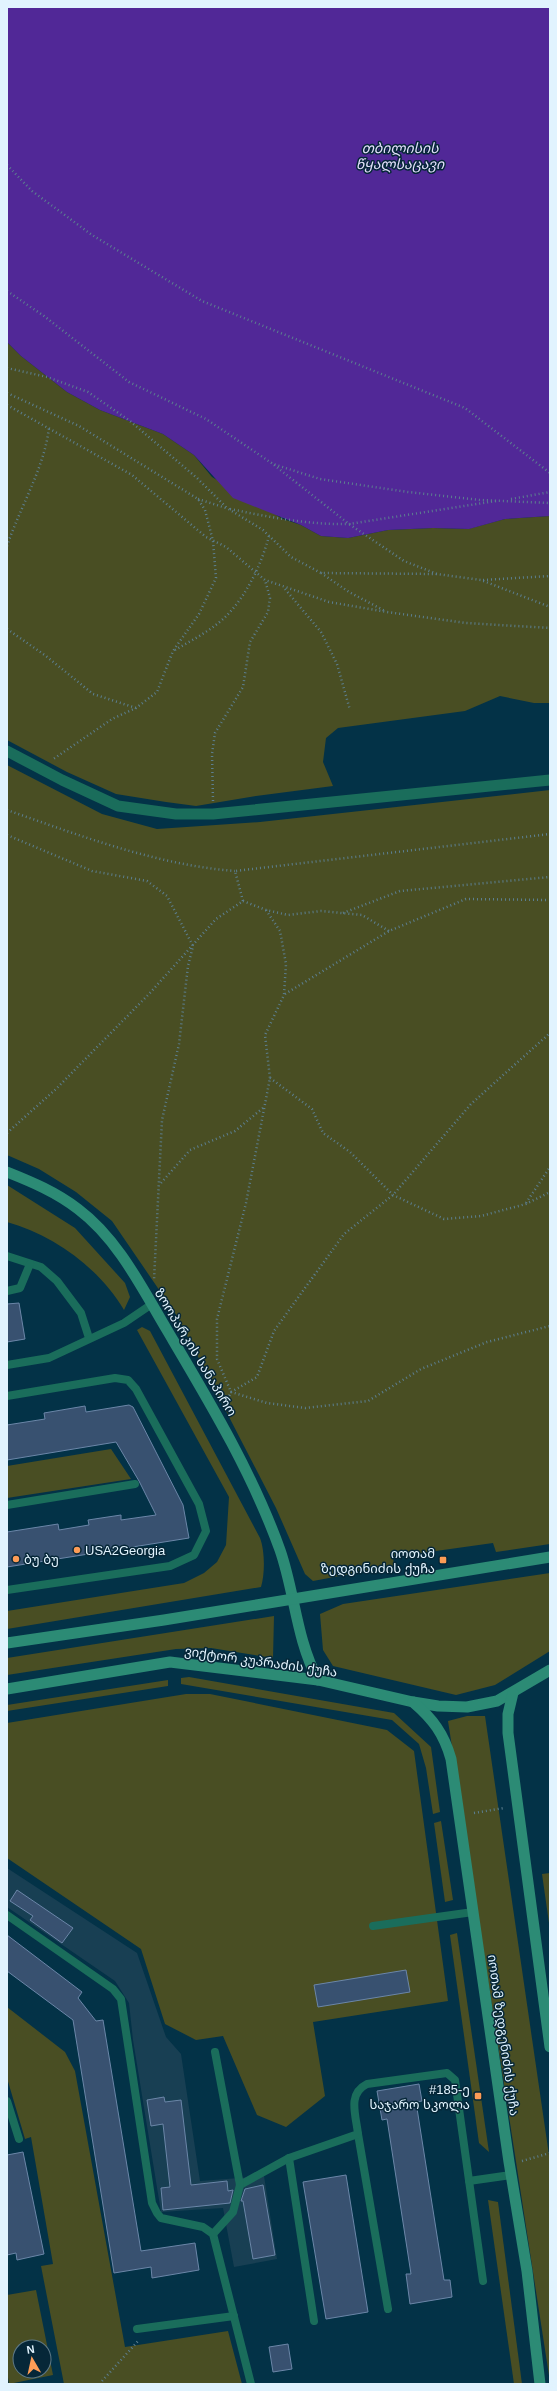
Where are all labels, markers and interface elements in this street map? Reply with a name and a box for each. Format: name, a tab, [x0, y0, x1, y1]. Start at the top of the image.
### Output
water label: თბილისის წყალსაცავი	[356, 140, 445, 173]
street label: ზოოპარკის სანაპირო	[152, 1286, 240, 1419]
place label: USA2Georgia	[85, 1543, 166, 1558]
marker: USA2Georgia	[72, 1545, 82, 1555]
place label: იოთამ ზედგინიძის ქუჩა	[321, 1546, 435, 1577]
place label: ბუ ბუ	[24, 1552, 59, 1567]
marker: ბუ ბუ	[11, 1554, 21, 1564]
marker: იოთამ ზედგინიძის ქუჩა	[438, 1555, 448, 1565]
street label: ვიქტორ კუპრაძის ქუჩა	[184, 1643, 338, 1680]
street label: იოთამ ზედგენიძის ქუჩა	[484, 1953, 522, 2117]
place label: #185-ე საჯარო სკოლა	[369, 2082, 470, 2113]
marker: #185-ე საჯარო სკოლა	[473, 2091, 483, 2101]
north arrow	[12, 2339, 52, 2379]
text: N	[26, 2343, 35, 2356]

